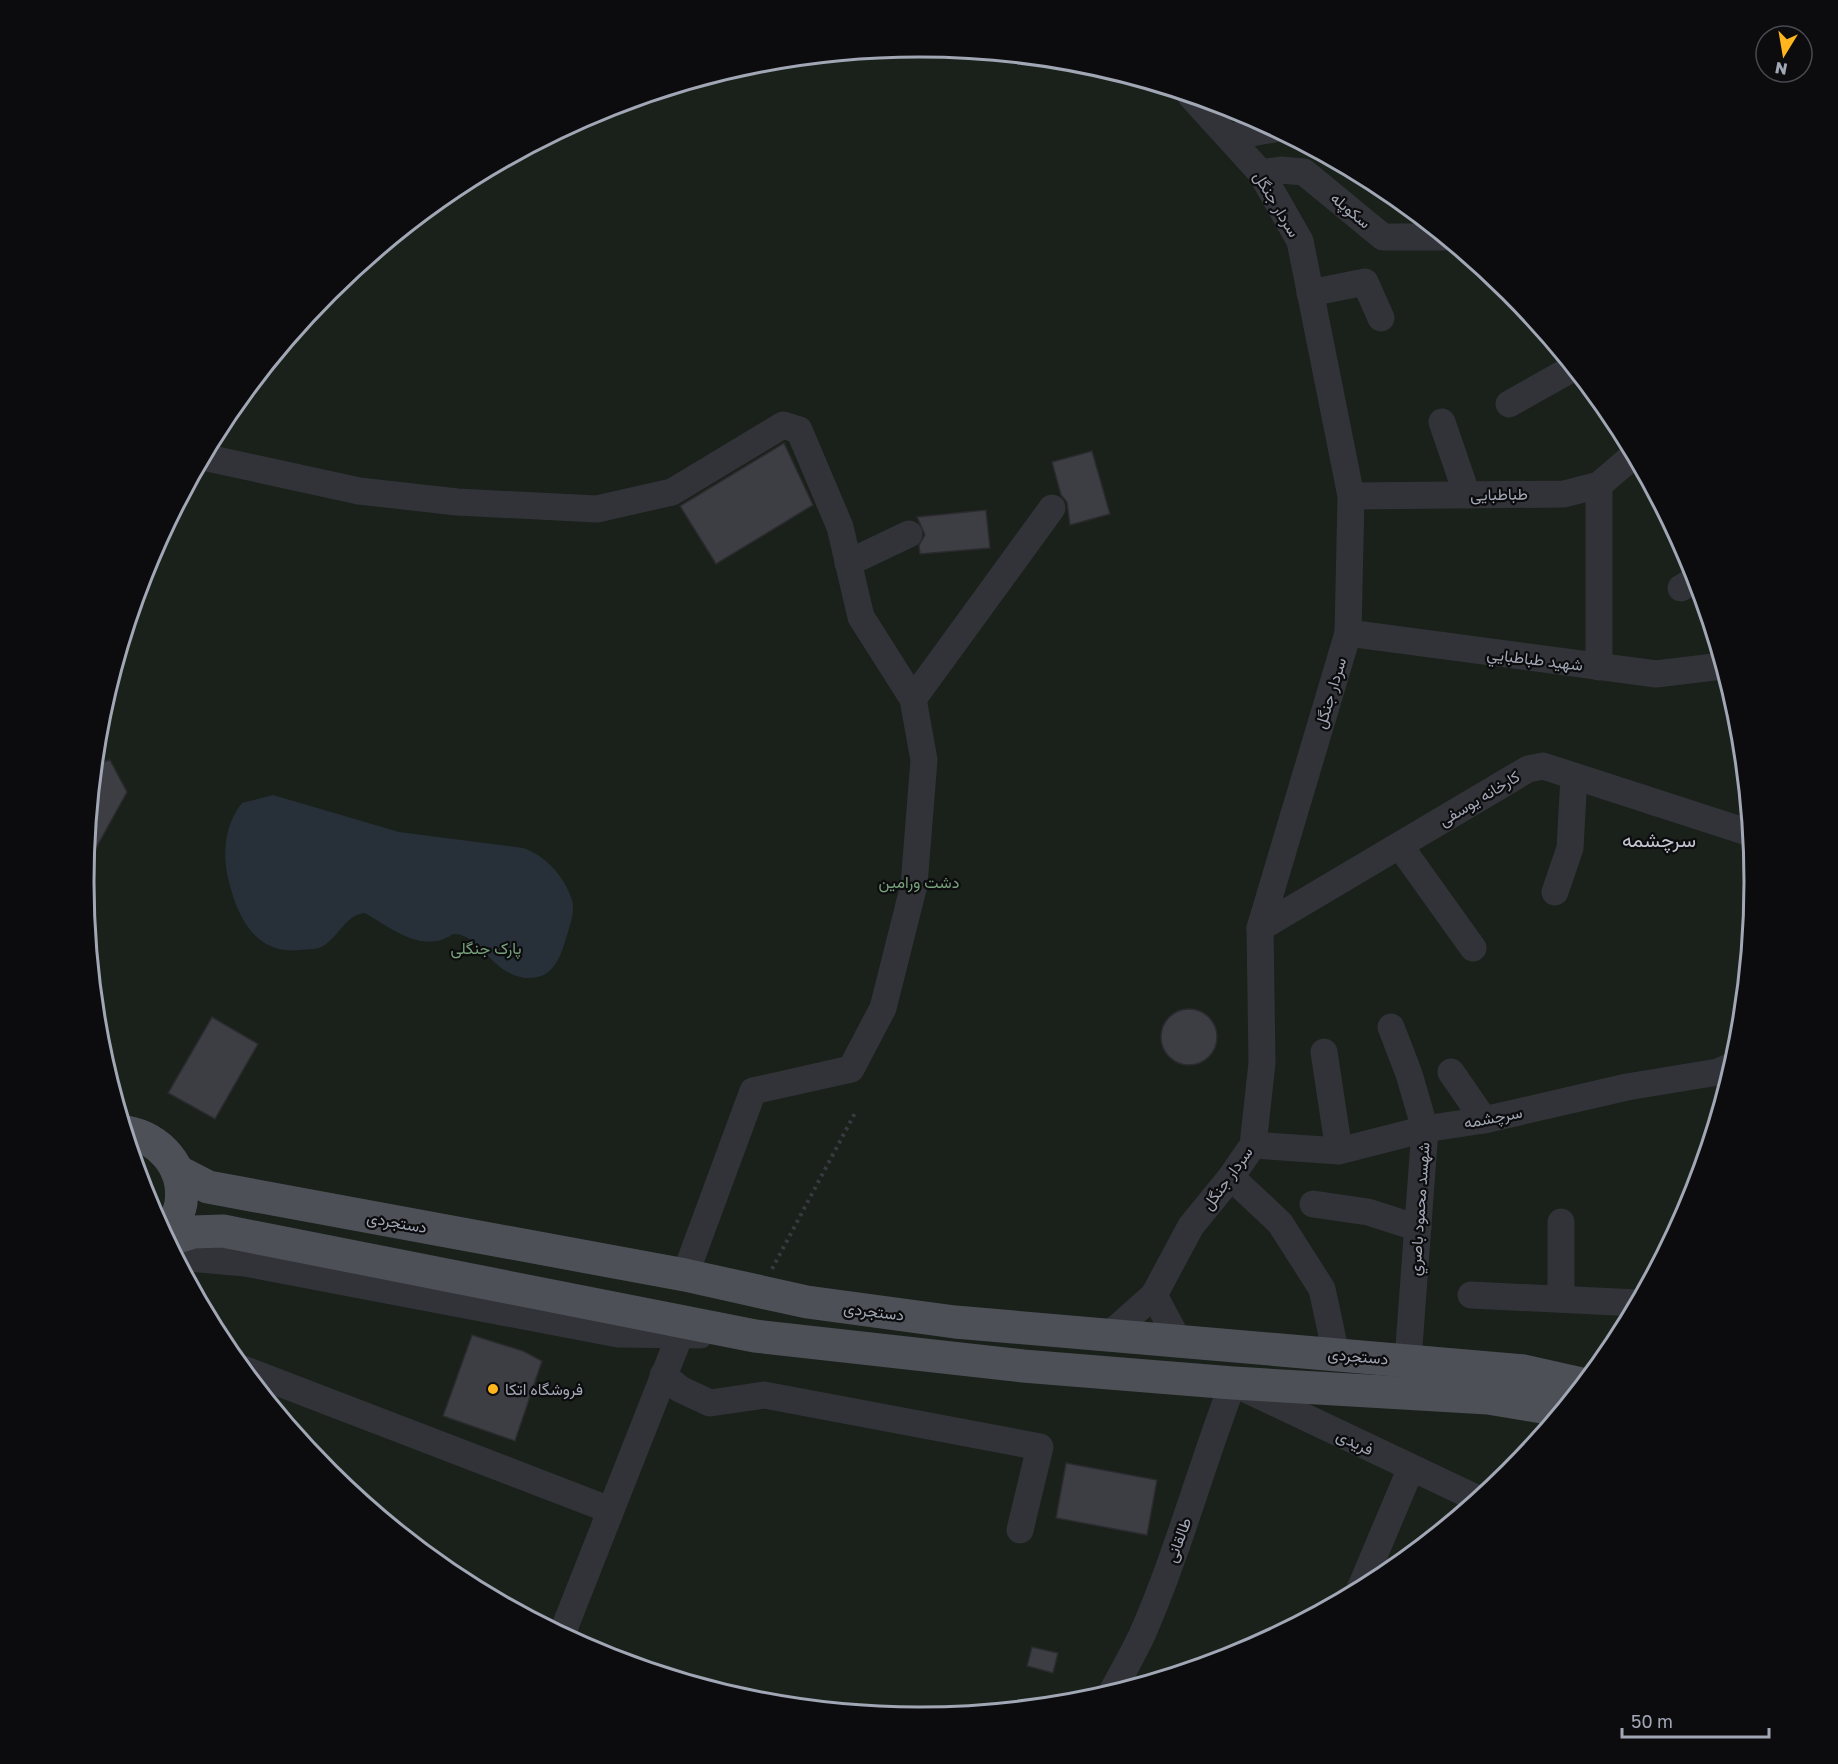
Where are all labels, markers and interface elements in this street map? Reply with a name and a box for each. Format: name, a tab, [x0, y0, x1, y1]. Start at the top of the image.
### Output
north arrow	[1754, 24, 1814, 84]
text: N	[1773, 58, 1789, 80]
street label: سردار جنگل	[1249, 167, 1304, 241]
street label: سکوپله	[1326, 187, 1375, 234]
street label: طباطبایی	[1470, 483, 1528, 506]
street label: شهيد طباطبايي	[1485, 643, 1584, 679]
street label: سردار جنگل	[1310, 655, 1351, 731]
street label: کارخانه یوسفی	[1435, 766, 1524, 831]
district label: سرچشمه	[1622, 827, 1696, 854]
park label: دشت ورامین	[879, 872, 959, 893]
park label: پارک جنگلی	[451, 938, 521, 960]
street label: سرچشمه	[1462, 1102, 1524, 1134]
street label: سردار جنگل	[1197, 1142, 1257, 1214]
street label: شهسد محمود باصري	[1404, 1142, 1438, 1277]
street label: دستجردی	[365, 1207, 429, 1238]
street label: دستجردی	[842, 1297, 905, 1326]
street label: دستجردی	[1327, 1343, 1389, 1370]
place label: فروشگاه اتکا	[505, 1379, 583, 1400]
marker: فروشگاه اتکا	[486, 1382, 500, 1396]
street label: فریدی	[1333, 1425, 1377, 1460]
street label: طالقانی	[1161, 1515, 1196, 1566]
scale bar	[1622, 1701, 1769, 1739]
text: 50 m	[1631, 1710, 1673, 1732]

